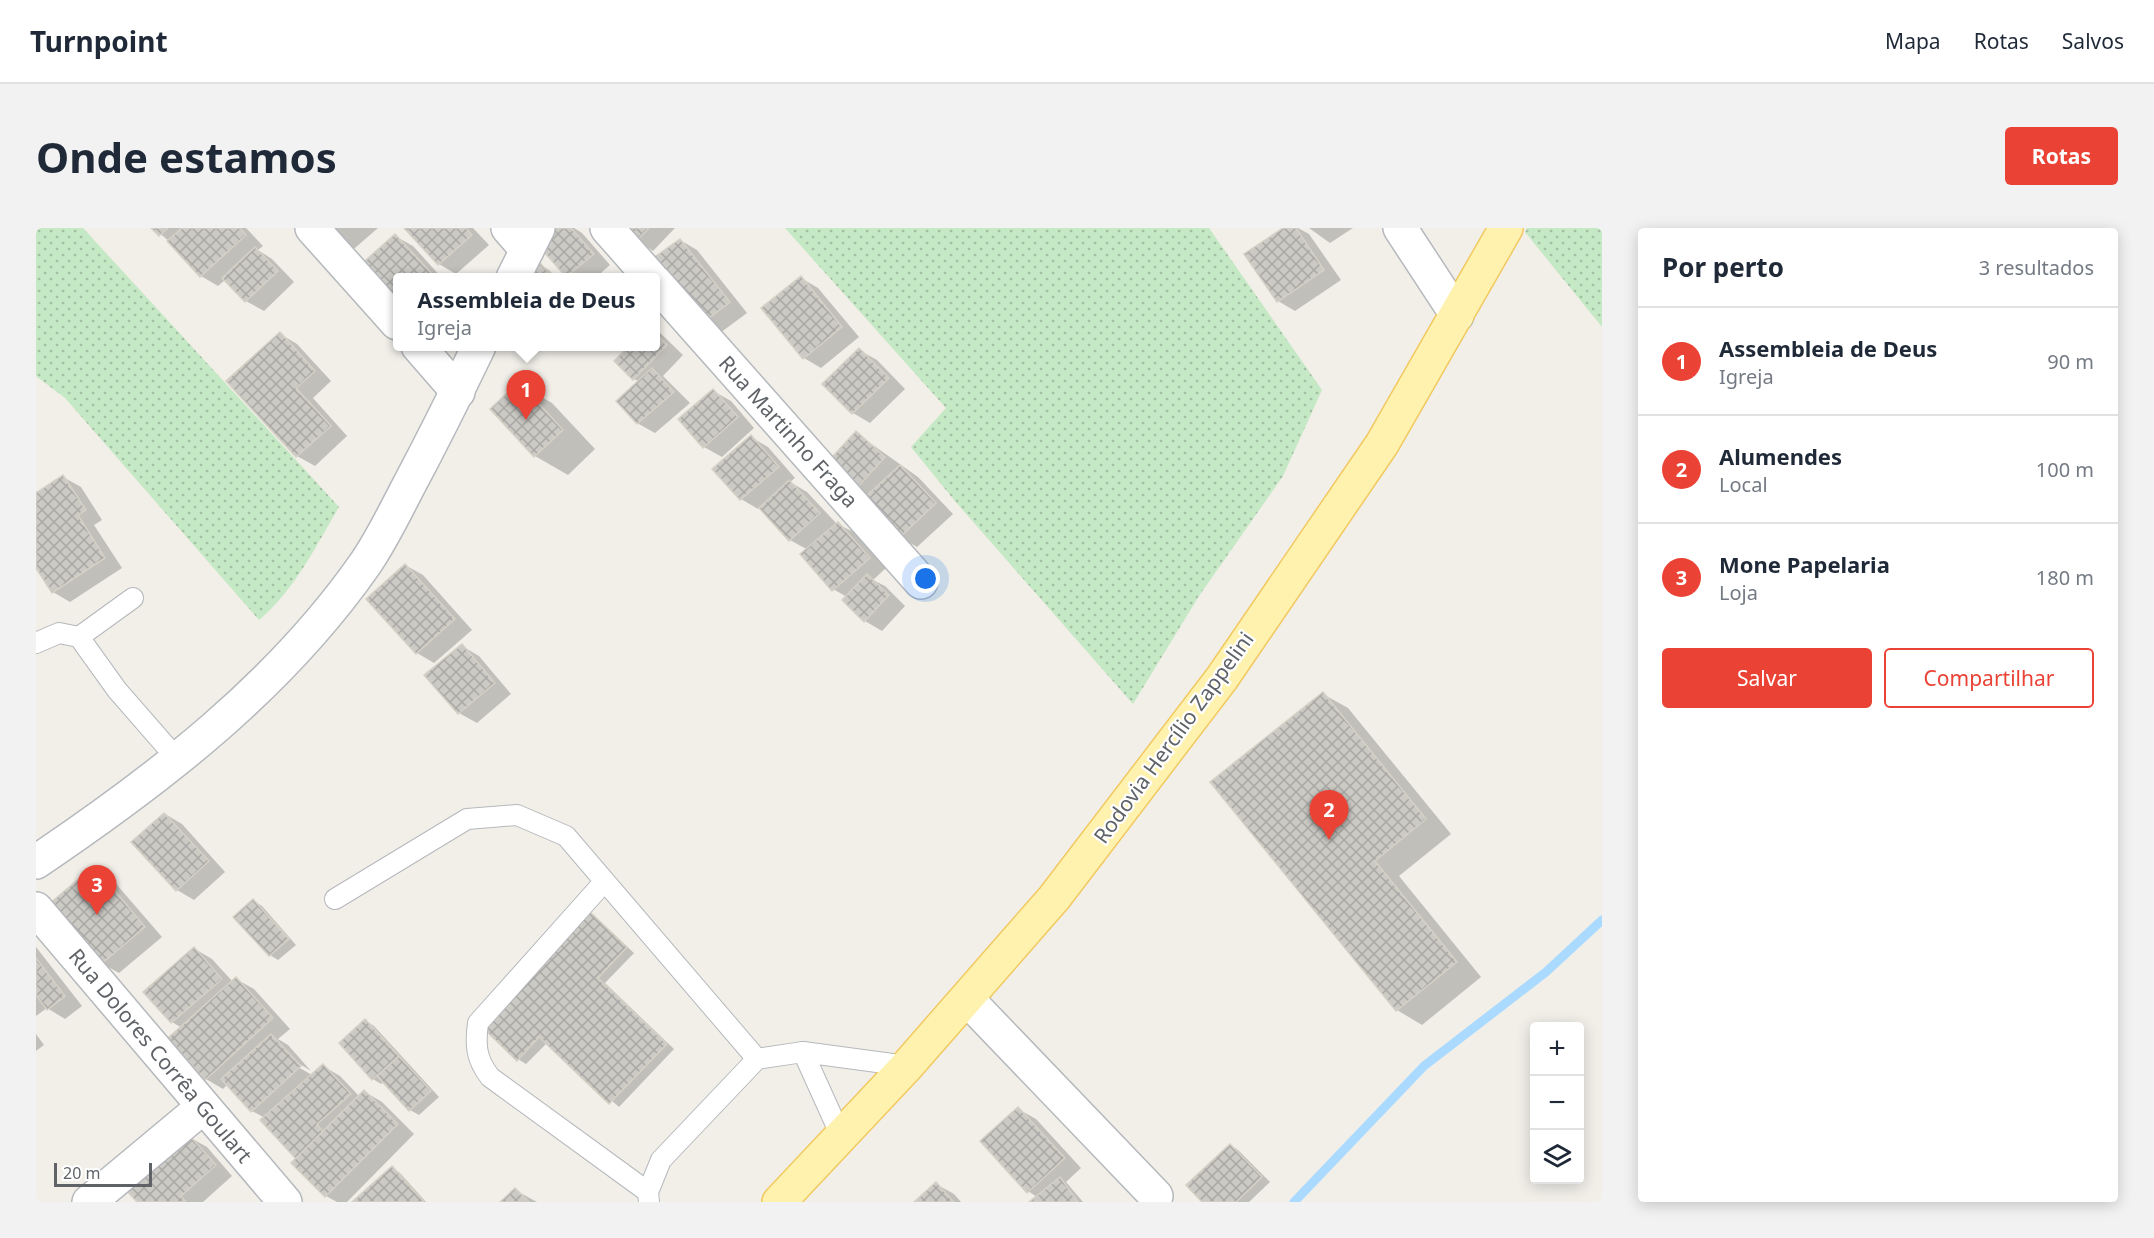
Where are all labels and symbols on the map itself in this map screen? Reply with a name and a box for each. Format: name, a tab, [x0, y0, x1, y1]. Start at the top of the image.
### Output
street label: Rua Martinho Fraga	[713, 349, 865, 513]
pin: 1	[506, 370, 546, 420]
your location	[911, 564, 940, 593]
street label: Rodovia Hercílio Zappelini	[1087, 626, 1260, 849]
pin: 2	[1310, 790, 1348, 840]
pin: 3	[78, 866, 116, 915]
street label: Rua Dolores Corrêa Goulart	[63, 942, 259, 1169]
scale bar	[54, 1160, 152, 1188]

